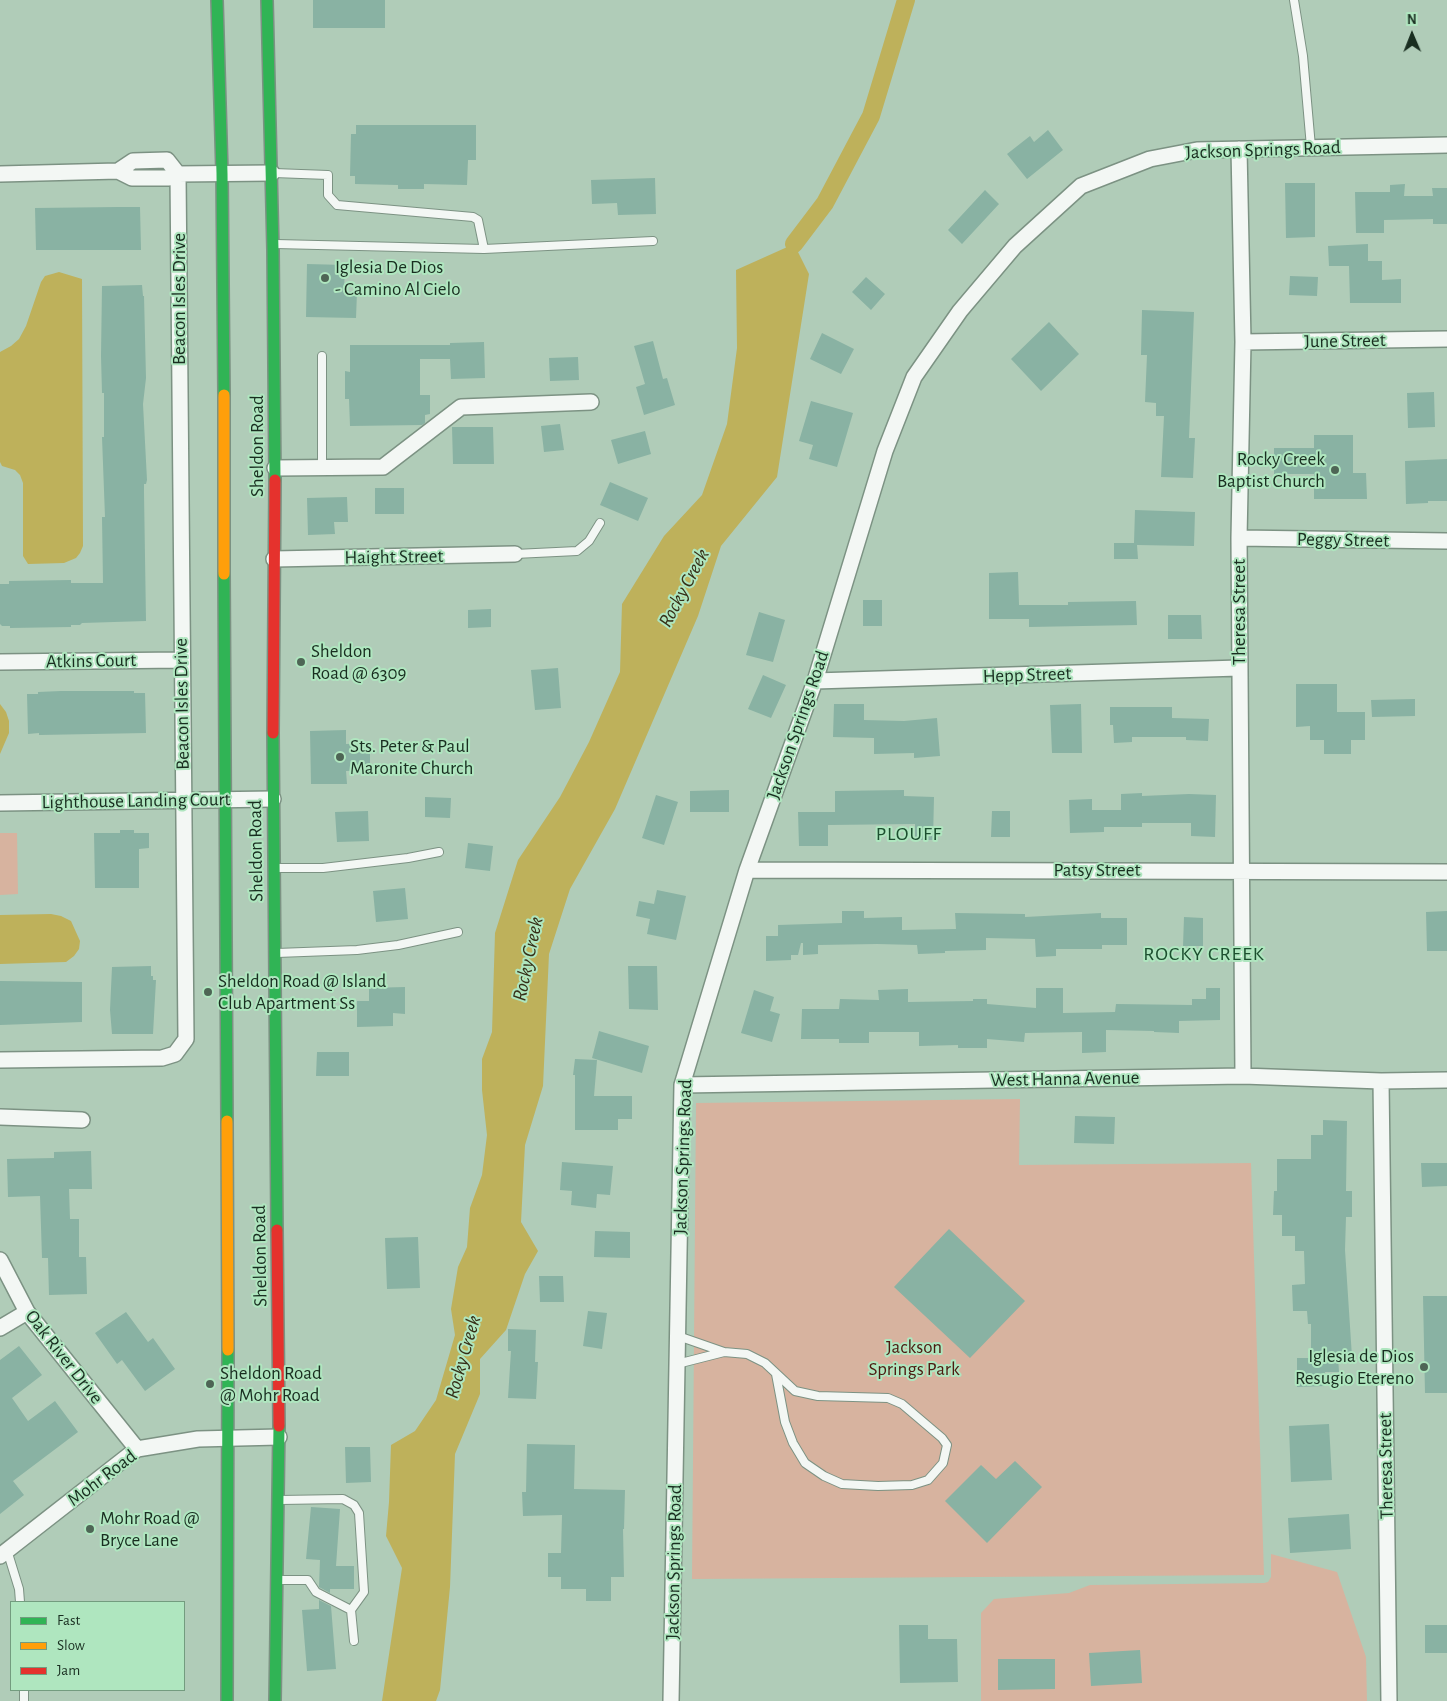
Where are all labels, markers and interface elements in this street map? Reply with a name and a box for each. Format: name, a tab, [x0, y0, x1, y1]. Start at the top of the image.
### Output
north arrow	[1387, 10, 1437, 60]
text: N	[1407, 13, 1417, 27]
street label: Jackson Springs Road	[1185, 136, 1341, 164]
street label: Beacon Isles Drive	[168, 233, 190, 365]
place label: Iglesia De Dios - Camino Al Cielo	[335, 256, 461, 300]
marker: Iglesia De Dios - Camino Al Cielo	[319, 272, 331, 284]
street label: June Street	[1304, 329, 1386, 353]
street label: Sheldon Road	[246, 395, 268, 497]
place label: Rocky Creek Baptist Church	[1217, 448, 1325, 492]
marker: Rocky Creek Baptist Church	[1329, 464, 1341, 476]
street label: Peggy Street	[1297, 528, 1389, 552]
street label: Haight Street	[344, 545, 444, 569]
water label: Rocky Creek	[653, 545, 715, 631]
street label: Theresa Street	[1228, 559, 1250, 665]
street label: Beacon Isles Drive	[169, 638, 195, 770]
place label: Sheldon Road @ 6309	[311, 640, 406, 684]
street label: Jackson Springs Road	[762, 648, 834, 802]
street label: Atkins Court	[46, 649, 136, 673]
marker: Sheldon Road @ 6309	[295, 656, 307, 668]
street label: Hepp Street	[982, 662, 1072, 688]
place label: Sts. Peter & Paul Maronite Church	[350, 735, 473, 779]
marker: Sts. Peter & Paul Maronite Church	[334, 751, 346, 763]
street label: Lighthouse Landing Court	[41, 788, 231, 814]
street label: Sheldon Road	[244, 800, 268, 902]
district label: PLOUFF	[875, 822, 943, 846]
street label: Patsy Street	[1053, 859, 1141, 881]
water label: Rocky Creek	[507, 915, 549, 1003]
district label: ROCKY CREEK	[1142, 942, 1266, 966]
place label: Sheldon Road @ Island Club Apartment Ss	[218, 970, 386, 1014]
marker: Sheldon Road @ Island Club Apartment Ss	[202, 986, 214, 998]
street label: West Hanna Avenue	[990, 1066, 1140, 1092]
street label: Jackson Springs Road	[669, 1079, 697, 1235]
street label: Sheldon Road	[248, 1205, 272, 1307]
street label: Oak River Drive	[20, 1305, 108, 1409]
water label: Rocky Creek	[440, 1313, 486, 1401]
park label: Jackson Springs Park	[868, 1336, 960, 1380]
place label: Iglesia de Dios Resugio Etereno	[1295, 1345, 1414, 1389]
marker: Iglesia de Dios Resugio Etereno	[1418, 1361, 1430, 1373]
place label: Sheldon Road @ Mohr Road	[220, 1362, 322, 1406]
marker: Sheldon Road @ Mohr Road	[204, 1378, 216, 1390]
street label: Theresa Street	[1374, 1413, 1398, 1519]
street label: Mohr Road	[63, 1445, 141, 1511]
street label: Jackson Springs Road	[661, 1484, 687, 1640]
place label: Mohr Road @ Bryce Lane	[100, 1507, 200, 1551]
marker: Mohr Road @ Bryce Lane	[84, 1523, 96, 1535]
legend	[10, 1601, 185, 1691]
text: Fast	[57, 1613, 80, 1628]
text: Slow	[57, 1638, 85, 1653]
text: Jam	[57, 1663, 80, 1678]

